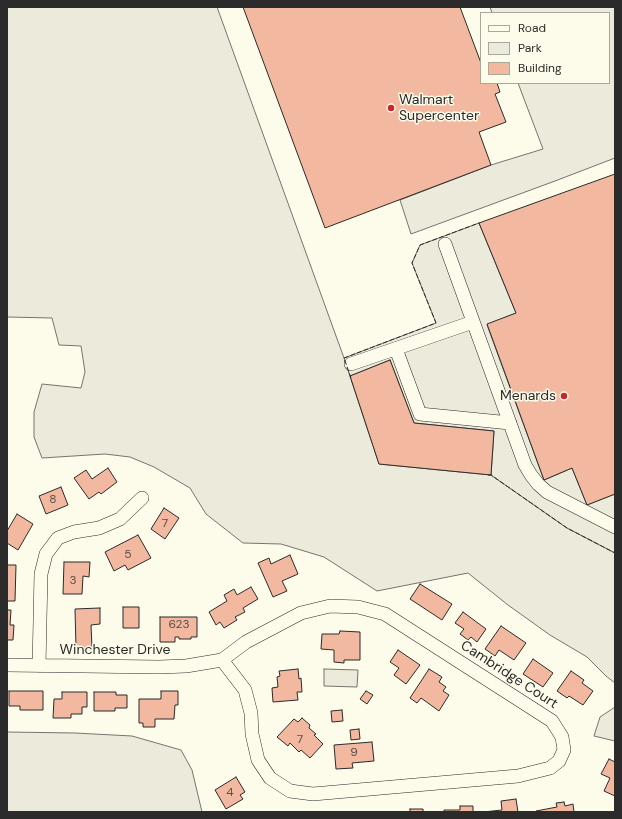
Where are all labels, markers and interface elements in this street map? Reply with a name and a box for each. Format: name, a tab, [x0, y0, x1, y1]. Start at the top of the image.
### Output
legend	[480, 12, 610, 84]
text: Road	[518, 20, 546, 36]
text: Park	[518, 40, 542, 56]
text: Building	[518, 60, 562, 76]
place label: Walmart Supercenter	[399, 92, 479, 124]
marker: Walmart Supercenter	[386, 103, 396, 113]
place label: Menards	[500, 388, 556, 404]
marker: Menards	[559, 391, 569, 401]
house number: 8	[49, 493, 57, 507]
house number: 7	[162, 517, 168, 531]
house number: 5	[124, 548, 132, 562]
house number: 3	[69, 574, 77, 588]
house number: 623	[168, 618, 190, 632]
street label: Cambridge Court	[457, 637, 561, 713]
street label: Winchester Drive	[60, 642, 170, 658]
house number: 7	[297, 733, 303, 747]
house number: 9	[350, 746, 358, 760]
house number: 4	[226, 786, 234, 800]

